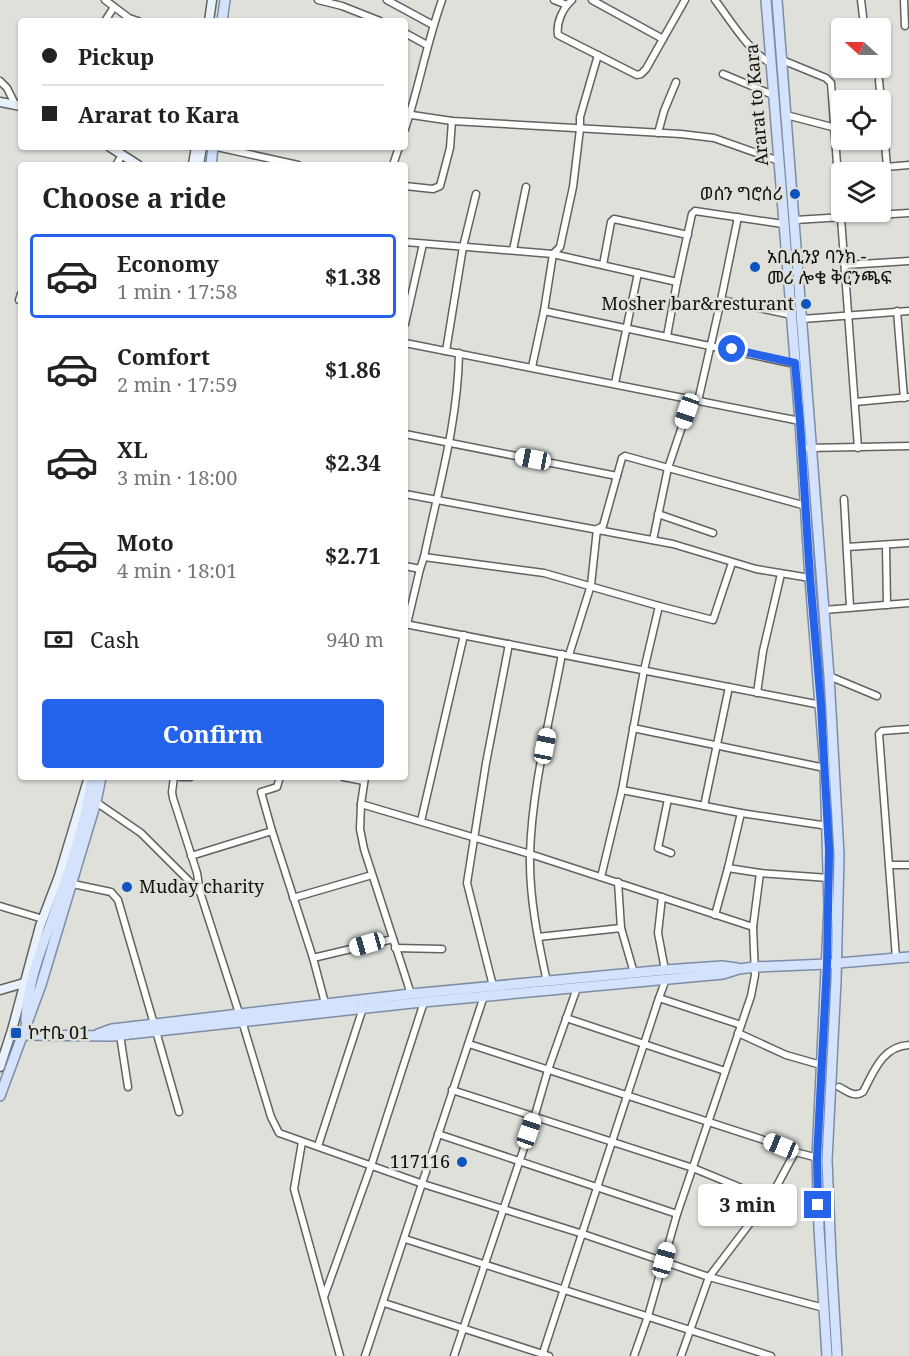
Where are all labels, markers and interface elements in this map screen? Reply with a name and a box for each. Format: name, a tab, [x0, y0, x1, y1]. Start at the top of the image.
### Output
north arrow	[831, 18, 891, 78]
map controls	[831, 18, 891, 222]
text: Pickup	[78, 41, 154, 71]
street label: Ararat to Kara	[739, 43, 773, 167]
button: locate	[831, 90, 891, 150]
text: Ararat to Kara	[78, 99, 239, 129]
button: layers	[831, 162, 891, 222]
text: Choose a ride	[42, 179, 227, 216]
place label: ወሰን ግሮሰሪ	[700, 181, 783, 205]
marker: ወሰን ግሮሰሪ	[788, 187, 802, 201]
place label: አቢሲንያ ባንክ - መሪ ሎቄ ቅርንጫፍ	[767, 244, 892, 289]
text: Economy	[117, 248, 219, 278]
icon: car	[45, 249, 99, 303]
marker: አቢሲንያ ባንክ - መሪ ሎቄ ቅርንጫፍ	[748, 260, 762, 274]
text: $1.38	[325, 261, 381, 291]
text: 1 min · 17:58	[117, 278, 237, 305]
place label: Mosher bar&resturant	[601, 291, 794, 315]
marker: Mosher bar&resturant	[799, 297, 813, 311]
route start	[718, 335, 745, 362]
text: Comfort	[117, 341, 210, 371]
icon: car	[45, 342, 99, 396]
text: $1.86	[325, 354, 381, 384]
text: 2 min · 17:59	[117, 371, 237, 398]
car	[673, 391, 701, 431]
text: XL	[117, 434, 148, 464]
icon: car	[45, 435, 99, 489]
text: $2.34	[325, 447, 381, 477]
car	[514, 447, 552, 471]
text: 3 min · 18:00	[117, 464, 237, 491]
text: Moto	[117, 527, 174, 557]
icon: car	[45, 528, 99, 582]
text: $2.71	[325, 540, 381, 570]
text: 4 min · 18:01	[117, 557, 237, 584]
icon: cash	[42, 623, 75, 656]
text: Cash	[90, 624, 140, 654]
text: 940 m	[326, 626, 384, 653]
button: Confirm	[42, 699, 384, 768]
car	[533, 727, 557, 765]
place label: Muday charity	[139, 874, 265, 898]
marker: Muday charity	[120, 880, 134, 894]
car	[347, 930, 387, 958]
place label: ኮተቤ 01	[28, 1020, 89, 1044]
marker: ኮተቤ 01	[9, 1026, 23, 1040]
car	[515, 1111, 543, 1151]
car	[761, 1131, 801, 1161]
place label: 117116	[390, 1149, 450, 1173]
marker: 117116	[455, 1155, 469, 1169]
callout: 3 min	[698, 1184, 797, 1226]
text: 3 min	[719, 1191, 776, 1218]
route end	[804, 1191, 831, 1218]
car	[650, 1240, 678, 1280]

